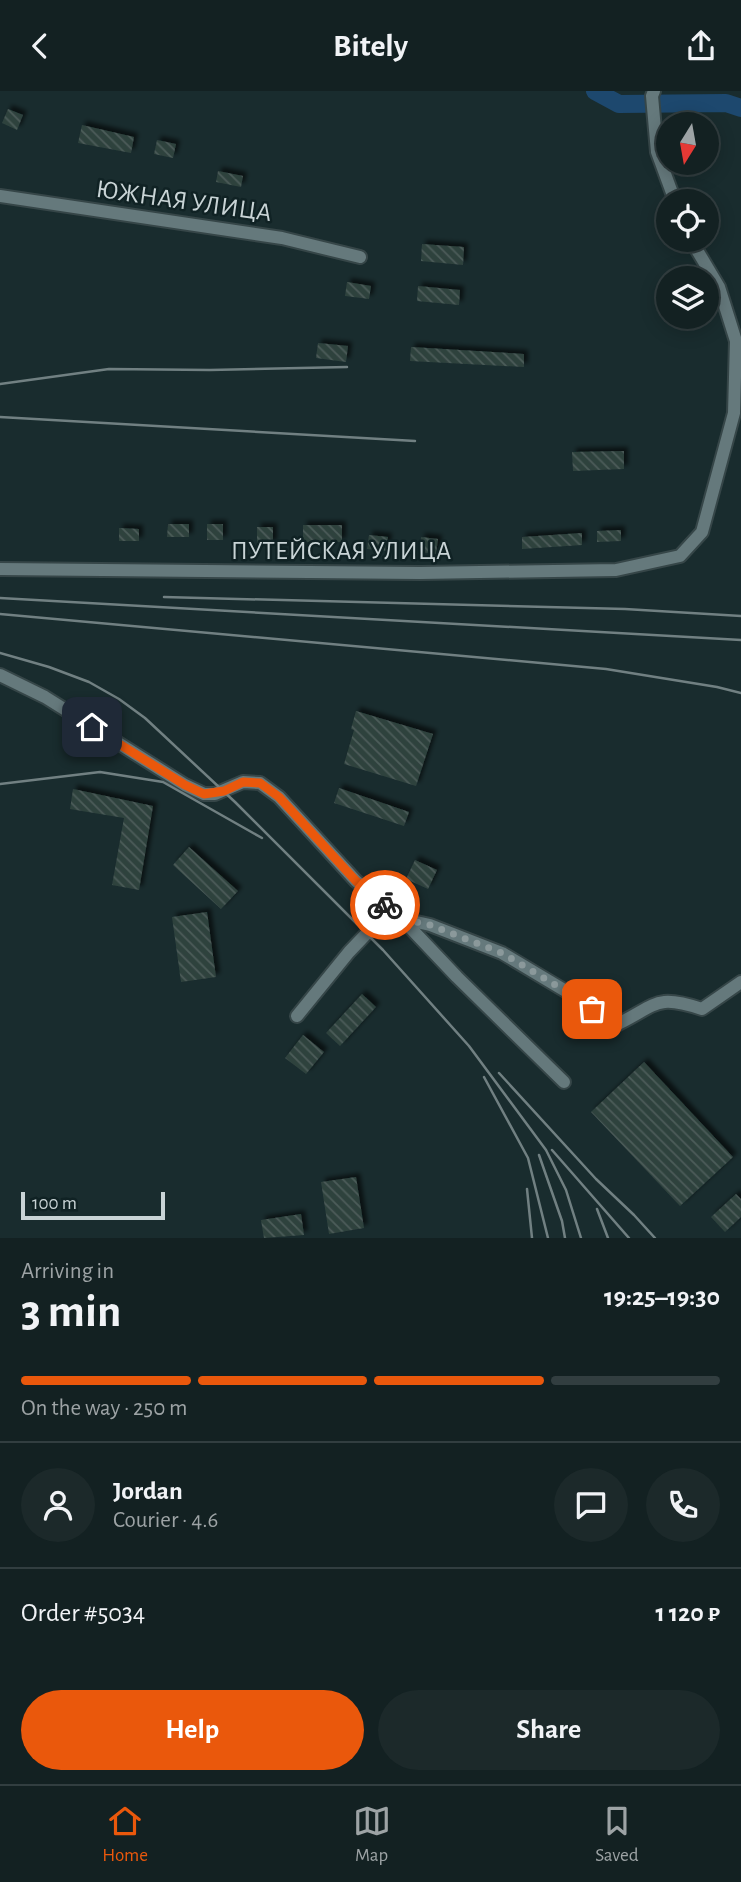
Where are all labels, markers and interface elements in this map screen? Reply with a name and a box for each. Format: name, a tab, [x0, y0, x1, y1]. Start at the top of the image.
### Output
icon: back	[21, 27, 59, 65]
icon: share	[682, 27, 720, 65]
text: Bitely	[333, 30, 408, 62]
north arrow	[656, 112, 719, 175]
map controls	[656, 112, 719, 329]
street label: ЮЖНАЯ УЛИЦА	[94, 176, 273, 226]
button: locate	[656, 189, 719, 252]
button: layers	[656, 266, 719, 329]
street label: ПУТЕЙСКАЯ УЛИЦА	[231, 538, 451, 564]
pin	[62, 697, 122, 757]
icon: home	[73, 708, 111, 746]
courier	[350, 870, 420, 940]
icon: bike	[366, 886, 404, 924]
pin	[562, 979, 622, 1039]
icon: bag	[573, 990, 611, 1028]
scale bar	[21, 1189, 164, 1221]
text: 100 m	[32, 1194, 77, 1213]
text: Arriving in	[21, 1260, 114, 1283]
text: 19:25–19:30	[604, 1284, 720, 1310]
text: 3 min	[21, 1289, 121, 1335]
text: On the way · 250 m	[21, 1397, 188, 1420]
button: person	[21, 1468, 95, 1542]
button: chat	[554, 1468, 628, 1542]
button: phone	[646, 1468, 720, 1542]
text: Jordan	[113, 1478, 183, 1504]
text: Courier · 4.6	[113, 1509, 218, 1532]
text: Order #5034	[21, 1600, 145, 1626]
text: 1 120 ₽	[655, 1600, 720, 1626]
button: Help	[21, 1690, 364, 1770]
button: Share	[378, 1690, 720, 1770]
tab: Home	[102, 1802, 148, 1867]
tab: Map	[353, 1802, 391, 1867]
tab: Saved	[595, 1802, 639, 1867]

